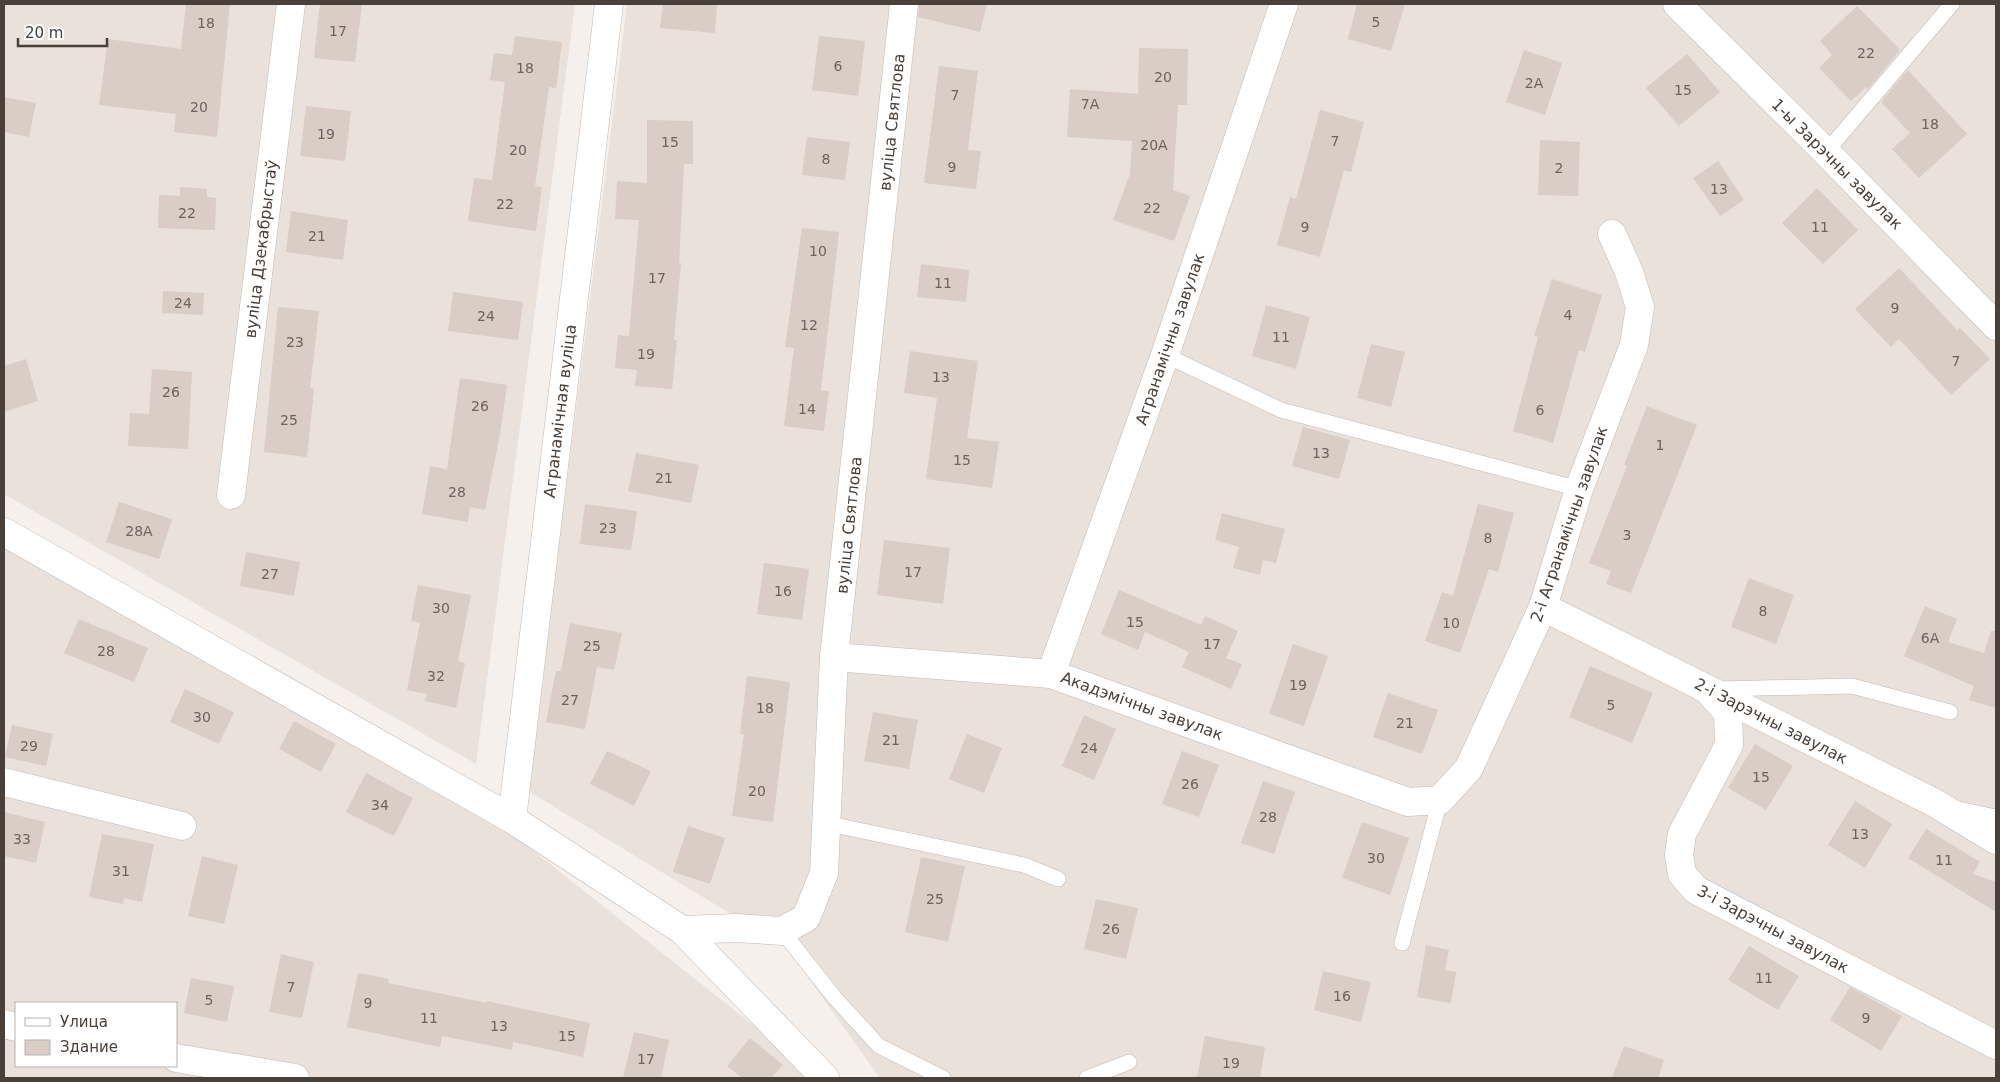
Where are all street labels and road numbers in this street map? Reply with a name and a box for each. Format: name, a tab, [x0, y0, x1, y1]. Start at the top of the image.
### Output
street label: вуліца Святлова	[875, 52, 909, 192]
street label: 1-ы Зарэчны завулак	[1768, 95, 1907, 234]
street label: вуліца Дзекабрыстаў	[241, 159, 281, 339]
street label: Агранамічны завулак	[1132, 250, 1208, 427]
street label: Агранамічная вуліца	[540, 323, 580, 499]
street label: 2-і Агранамічны завулак	[1526, 423, 1612, 625]
street label: вуліца Святлова	[832, 455, 866, 595]
street label: Акадэмічны завулак	[1058, 668, 1226, 744]
street label: 2-і Зарэчны завулак	[1691, 674, 1851, 768]
street label: 3-і Зарэчны завулак	[1694, 881, 1852, 977]

